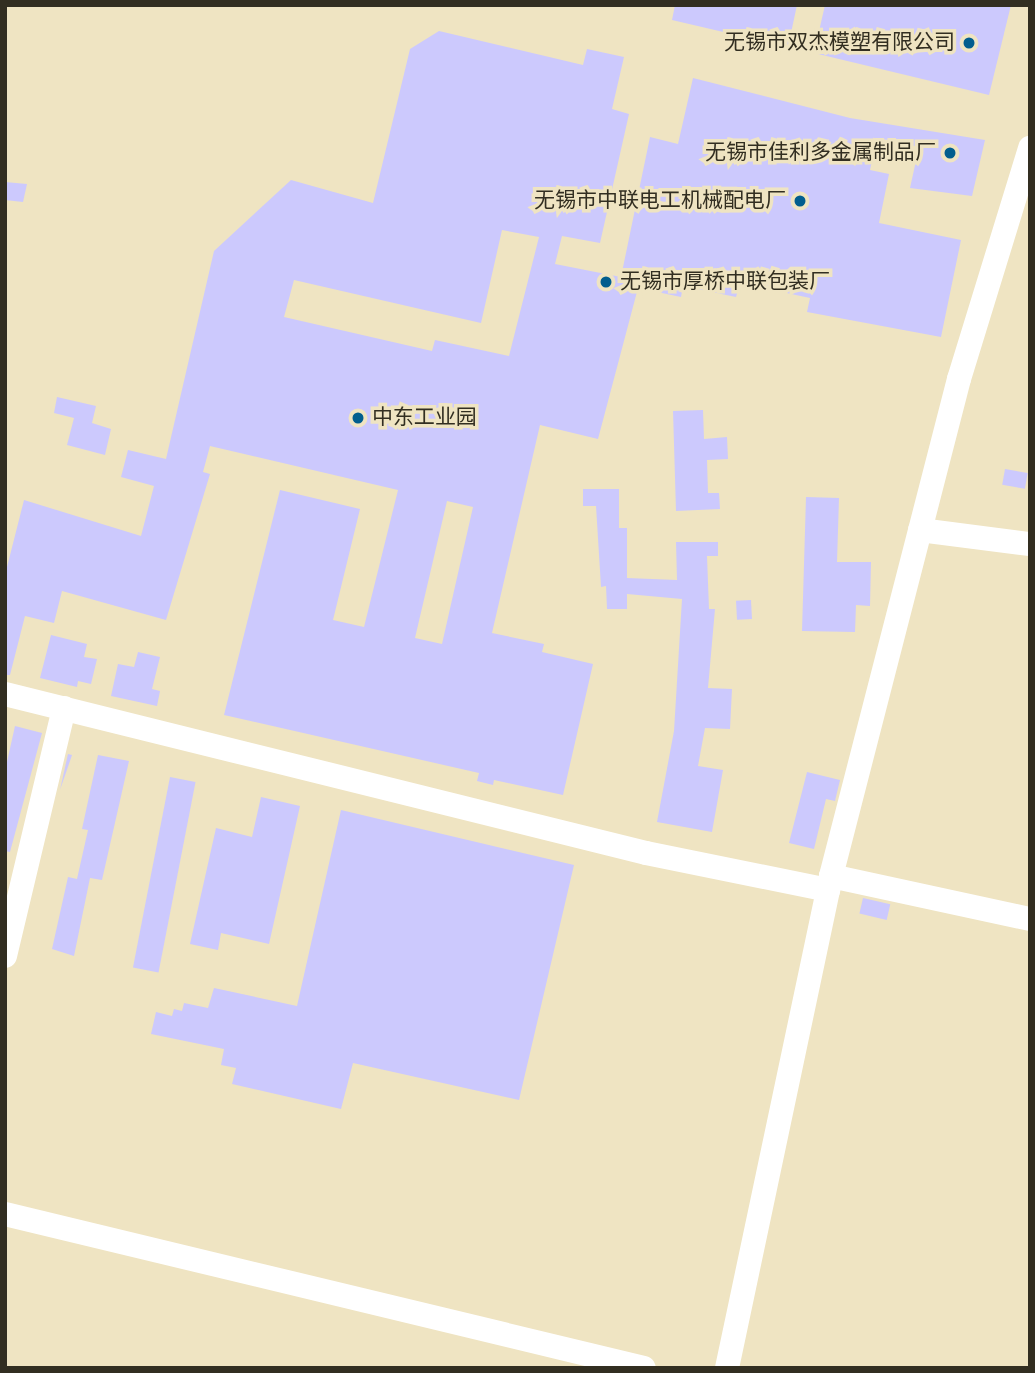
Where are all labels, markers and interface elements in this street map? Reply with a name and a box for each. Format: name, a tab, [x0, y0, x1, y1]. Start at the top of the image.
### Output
place label: 无锡市双杰模塑有限公司	[724, 30, 955, 56]
marker: 无锡市双杰模塑有限公司	[961, 35, 977, 51]
place label: 无锡市佳利多金属制品厂	[705, 140, 936, 166]
marker: 无锡市佳利多金属制品厂	[942, 145, 958, 161]
place label: 无锡市中联电工机械配电厂	[534, 188, 786, 214]
marker: 无锡市中联电工机械配电厂	[792, 193, 808, 209]
place label: 无锡市厚桥中联包装厂	[620, 269, 830, 295]
marker: 无锡市厚桥中联包装厂	[598, 274, 614, 290]
place label: 中东工业园	[372, 405, 477, 431]
marker: 中东工业园	[350, 410, 366, 426]

